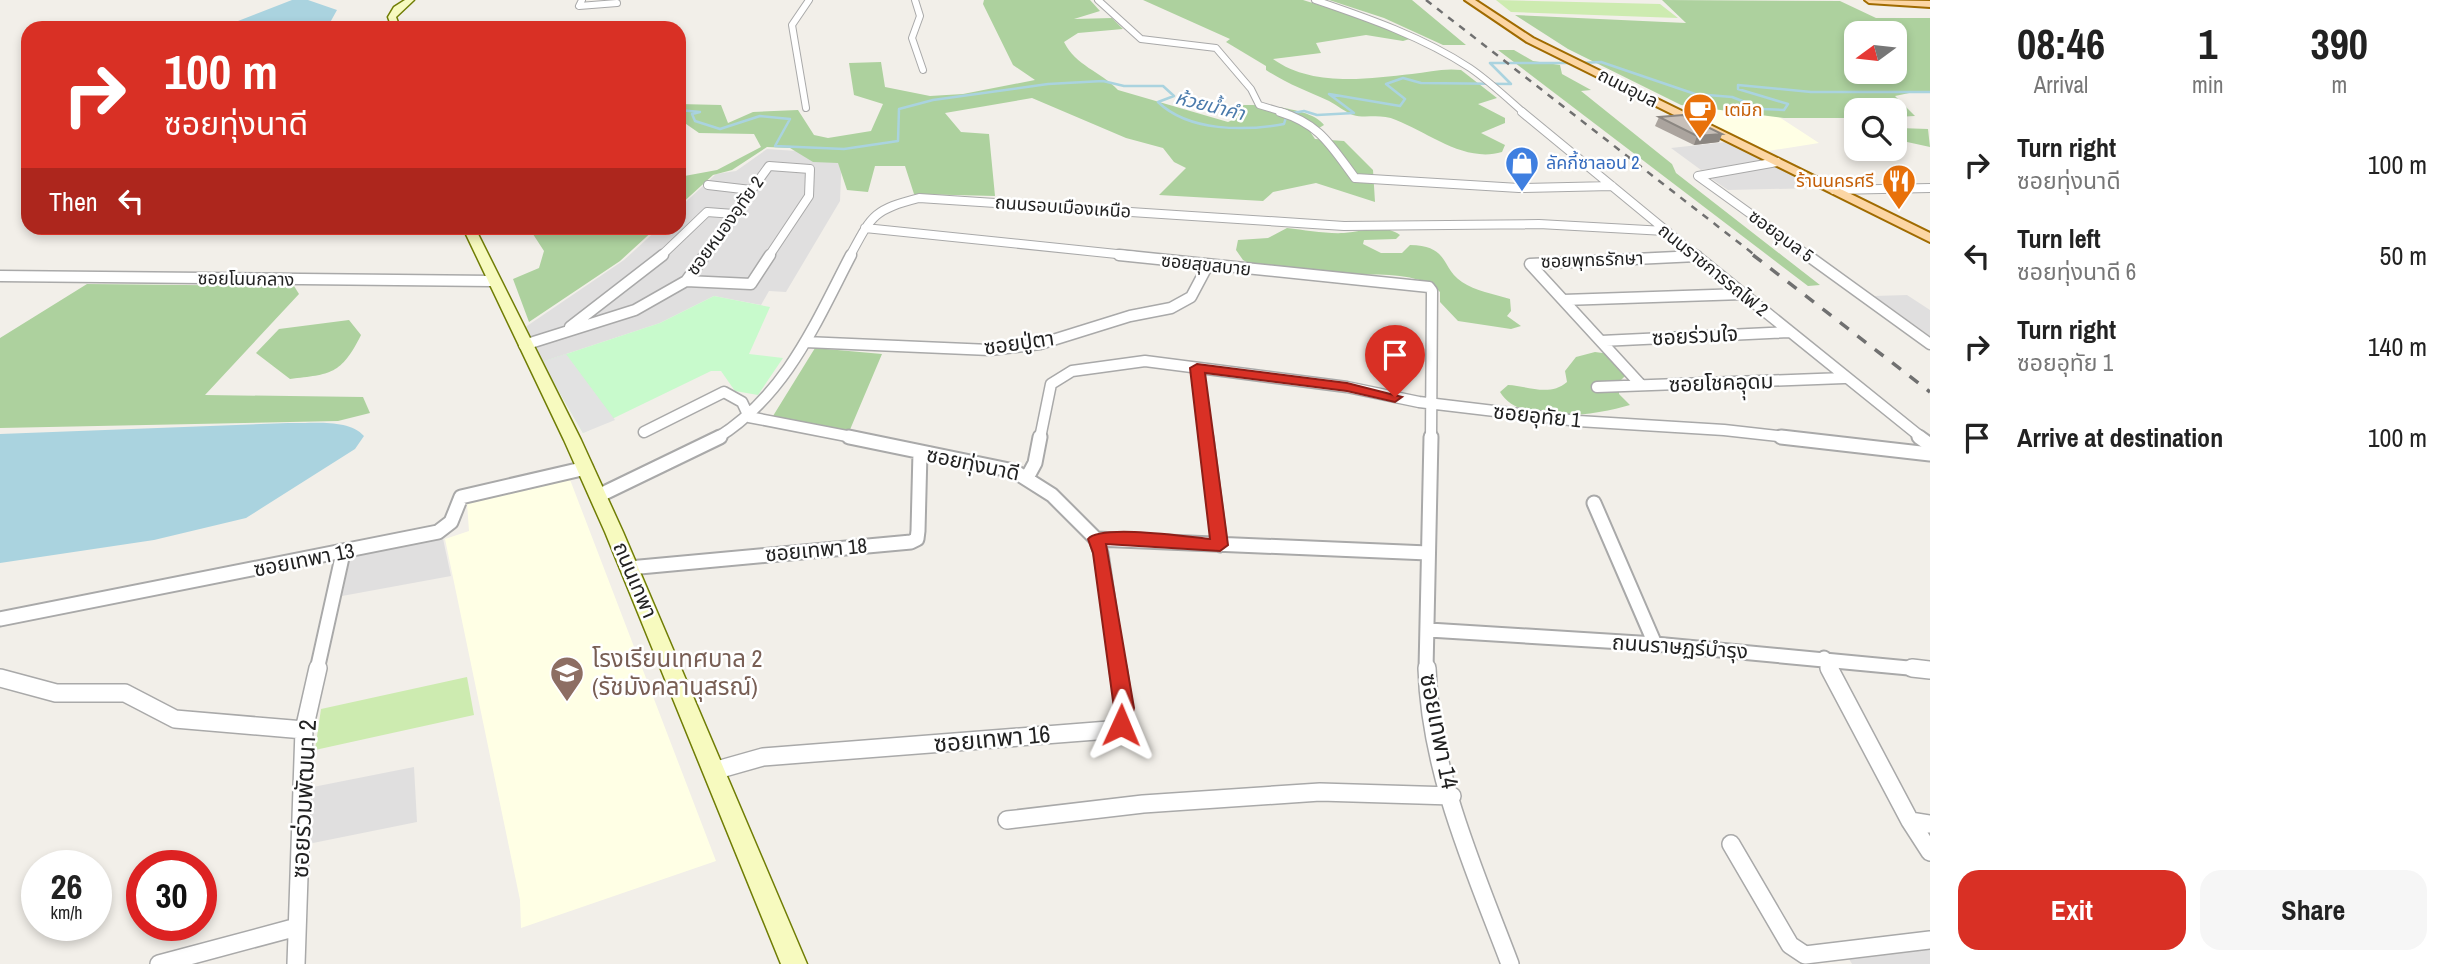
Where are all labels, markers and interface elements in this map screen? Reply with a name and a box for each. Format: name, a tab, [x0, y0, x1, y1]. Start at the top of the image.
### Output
text: 08:46	[2017, 16, 2105, 72]
text: 1	[2198, 16, 2217, 72]
text: 390	[2311, 16, 2368, 72]
north arrow	[1844, 21, 1908, 84]
map controls	[1844, 21, 1907, 161]
text: 100 m	[164, 38, 278, 104]
icon: right	[49, 49, 140, 140]
street label: ถนนอุบล	[1594, 62, 1663, 113]
text: Arrival	[2034, 69, 2088, 100]
text: min	[2192, 69, 2224, 100]
text: m	[2331, 69, 2347, 100]
water label: ห้วยน้ำคำ	[1173, 84, 1249, 126]
cafe icon: เตมิก	[1681, 91, 1719, 140]
place label: เตมิก	[1724, 97, 1762, 122]
button: search	[1844, 98, 1907, 161]
text: ซอยทุ่งนาดี	[164, 102, 308, 145]
text: Turn right	[2017, 130, 2116, 165]
shop icon: ลัคกี้ซาลอน 2	[1503, 144, 1541, 193]
icon: right	[1958, 146, 1996, 184]
text: 100 m	[2368, 147, 2427, 182]
place label: ลัคกี้ซาลอน 2	[1546, 150, 1639, 175]
restaurant icon: ร้านนครศรี	[1880, 162, 1918, 211]
text: ซอยทุ่งนาดี	[2017, 165, 2121, 196]
place label: ร้านนครศรี	[1796, 168, 1874, 193]
street label: ซอยหนองอุทัย 2	[680, 171, 769, 280]
icon: left	[112, 182, 150, 220]
text: Then	[49, 184, 98, 219]
street label: ถนนรอบเมืองเหนือ	[994, 189, 1132, 224]
street label: ซอยอุบล 5	[1744, 203, 1819, 268]
street label: ถนนราชการรถไฟ 2	[1653, 217, 1774, 322]
text: Turn left	[2017, 221, 2101, 256]
icon: left	[1958, 237, 1996, 275]
text: 50 m	[2380, 238, 2427, 273]
street label: ซอยพุทธรักษา	[1540, 245, 1644, 274]
street label: ซอยสุขสบาย	[1160, 247, 1252, 282]
text: ซอยทุ่งนาดี 6	[2017, 256, 2136, 287]
street label: ซอยโนนกลาง	[198, 265, 295, 292]
text: Turn right	[2017, 312, 2116, 347]
street label: ซอยร่วมใจ	[1651, 319, 1739, 352]
street label: ซอยปู่ตา	[982, 323, 1056, 362]
pin	[1365, 325, 1425, 397]
icon: right	[1958, 328, 1996, 366]
text: 140 m	[2368, 329, 2427, 364]
icon: arrive	[1376, 336, 1414, 374]
text: ซอยอุทัย 1	[2017, 347, 2113, 378]
street label: ซอยโชคอุุดม	[1668, 366, 1774, 404]
street label: ซอยอุทัย 1	[1492, 396, 1583, 435]
icon: arrive	[1958, 419, 1996, 457]
text: Arrive at destination	[2017, 420, 2223, 455]
text: 100 m	[2368, 420, 2427, 455]
street label: ซอยทุ่งนาดี	[924, 439, 1022, 488]
street label: ซอยเทพา 18	[764, 531, 868, 568]
street label: ซอยเทพา 13	[251, 536, 357, 583]
street label: ถนนเทพา	[606, 537, 665, 623]
street label: ถนนราษฏร์บำรุง	[1611, 627, 1749, 666]
place label: โรงเรียนเทศบาล 2 (รัชมังคลานุสรณ์)	[592, 642, 762, 702]
school or university icon: โรงเรียนเทศบาล 2 (รัชมังคลานุสรณ์)	[548, 654, 586, 703]
street label: ซอยเทพา 14	[1413, 670, 1467, 791]
position arrow	[1084, 688, 1158, 762]
street label: ซอยเทพา 16	[932, 717, 1052, 759]
street label: ซอยร่วมพัฒนา 2	[283, 719, 323, 879]
speed limit sign: 30	[126, 850, 217, 941]
text: 26	[51, 863, 82, 910]
button: Exit	[1958, 870, 2186, 950]
button: Share	[2200, 870, 2427, 950]
text: km/h	[51, 900, 83, 925]

